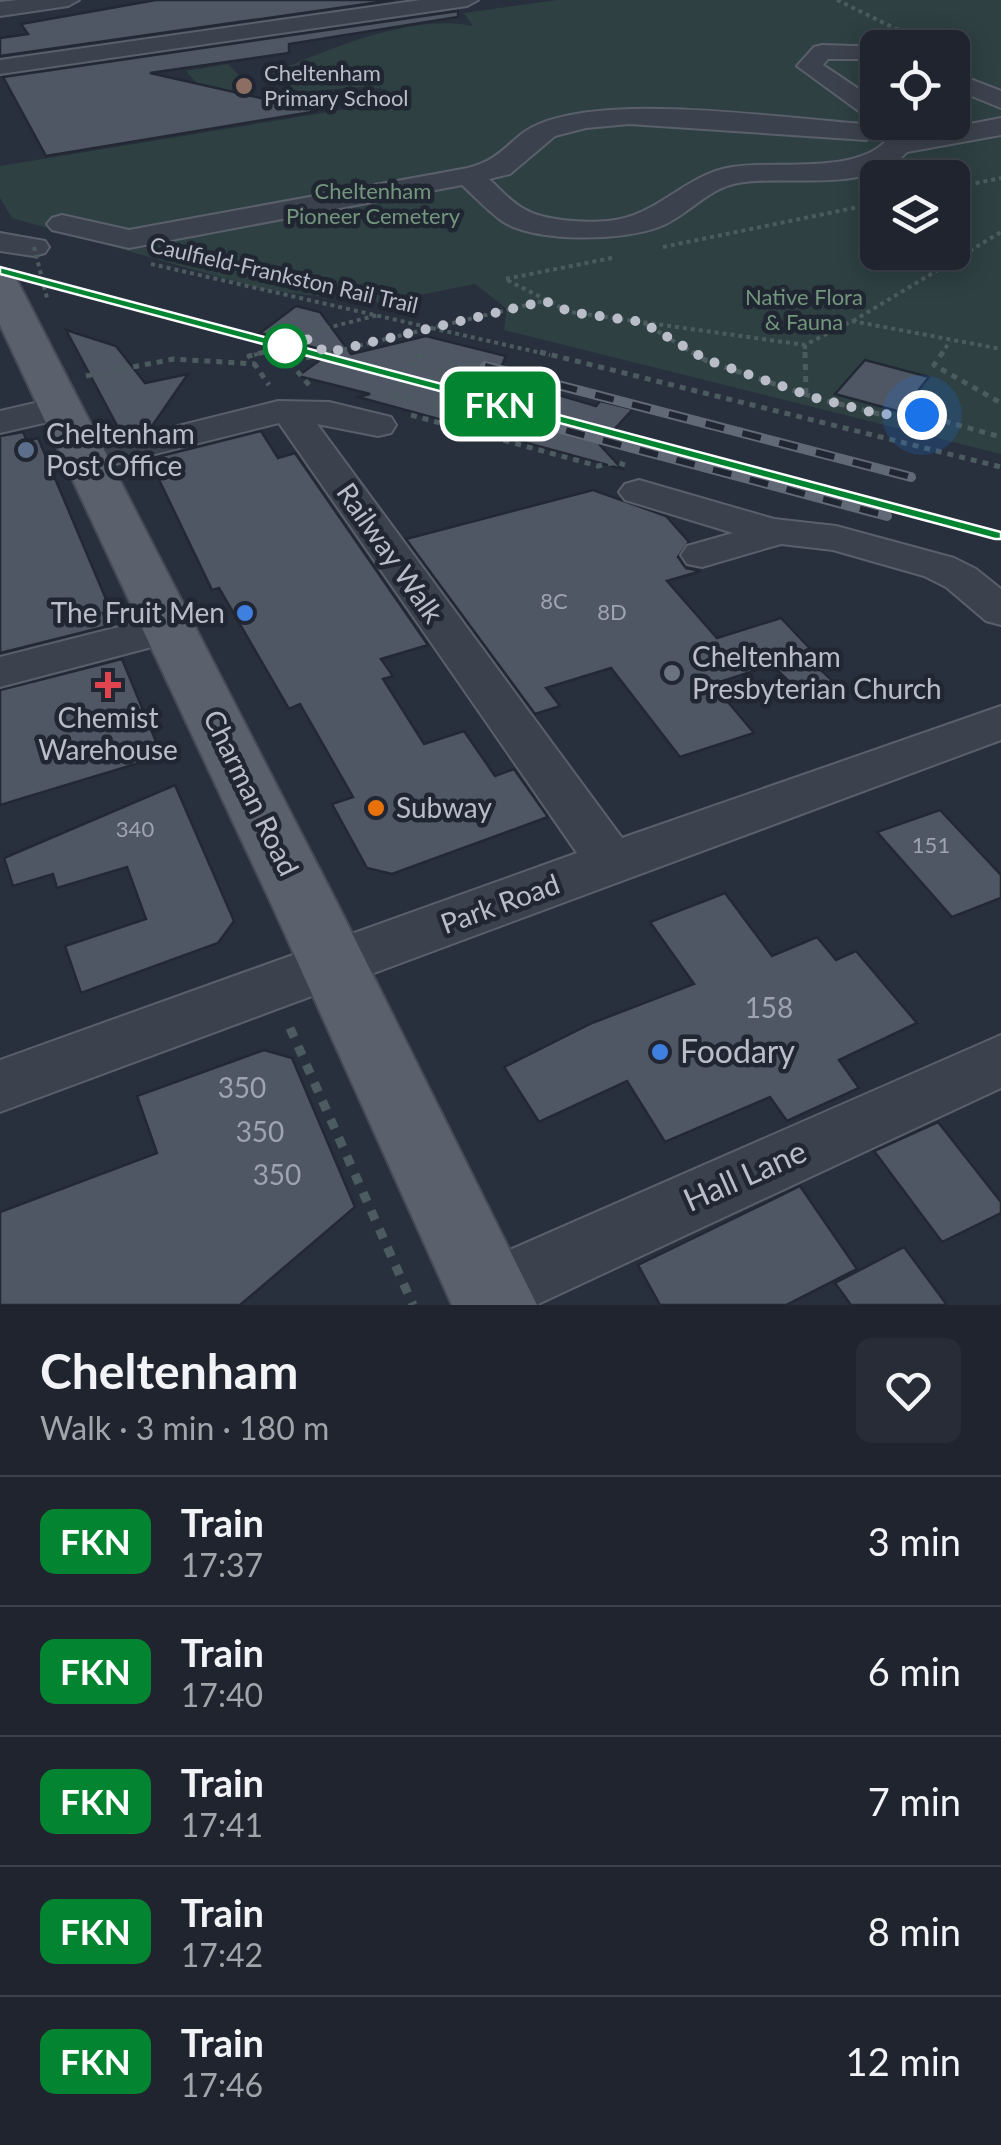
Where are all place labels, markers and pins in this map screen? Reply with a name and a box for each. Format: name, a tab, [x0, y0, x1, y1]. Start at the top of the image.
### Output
place label: Cheltenham Primary School	[264, 59, 409, 111]
marker: Cheltenham Primary School	[233, 75, 255, 97]
unlabelled marker	[264, 325, 306, 367]
place label: Cheltenham Post Office	[46, 416, 195, 482]
marker: Cheltenham Post Office	[15, 439, 37, 461]
place label: The Fruit Men	[51, 595, 225, 629]
marker: The Fruit Men	[234, 602, 256, 624]
place label: Cheltenham Presbyterian Church	[692, 639, 942, 705]
marker: Cheltenham Presbyterian Church	[661, 662, 683, 684]
marker: Chemist Warehouse	[97, 674, 119, 696]
place label: Chemist Warehouse	[38, 700, 178, 766]
place label: Subway	[396, 790, 492, 824]
marker: Subway	[365, 797, 387, 819]
place label: Foodary	[680, 1031, 795, 1070]
marker: Foodary	[649, 1041, 671, 1063]

